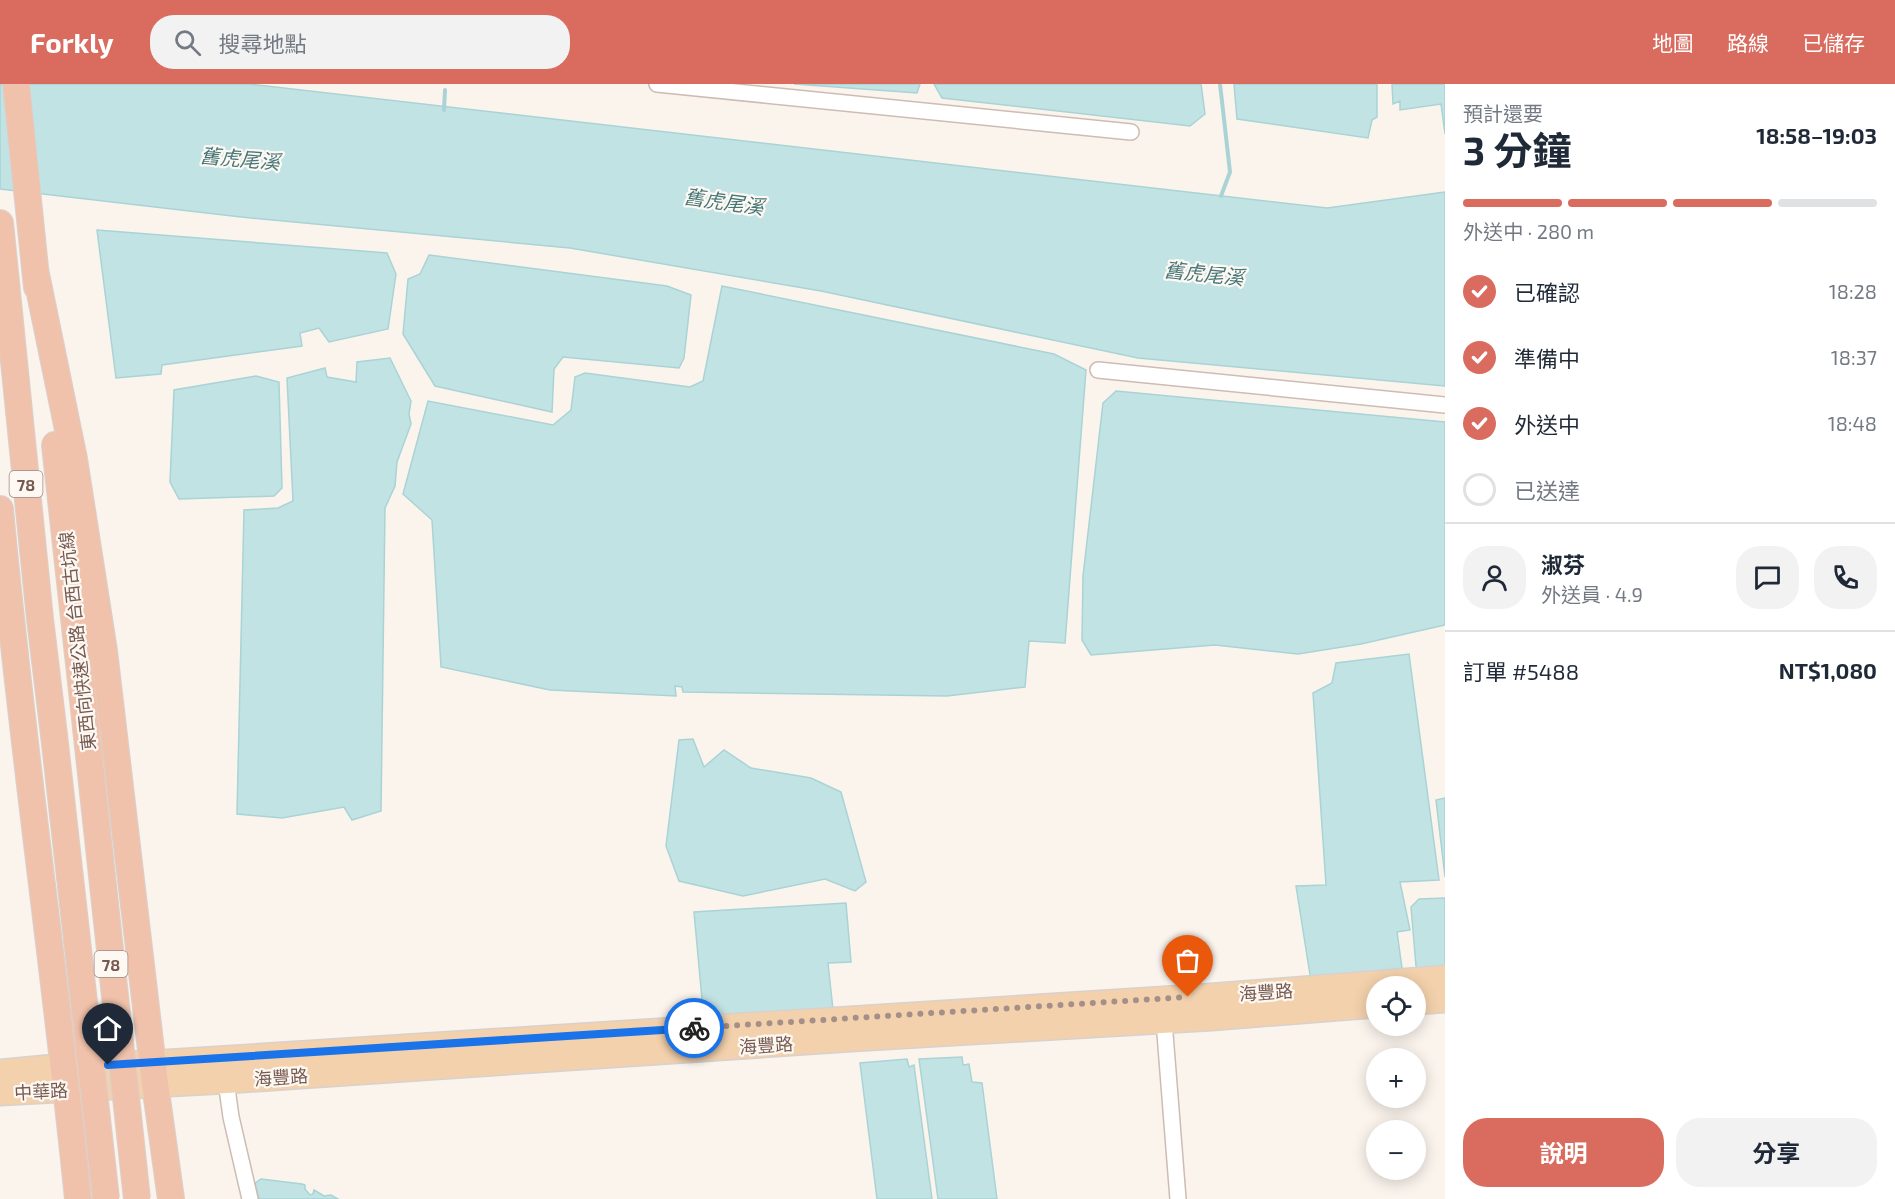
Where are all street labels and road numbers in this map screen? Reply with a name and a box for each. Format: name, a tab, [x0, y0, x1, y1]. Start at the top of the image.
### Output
road number: 78	[9, 471, 42, 497]
street label: 東西向快速公路 台西古坑線	[55, 530, 99, 752]
road number: 78	[94, 951, 128, 977]
street label: 海豐路	[1238, 979, 1294, 1005]
street label: 海豐路	[738, 1032, 794, 1058]
street label: 海豐路	[253, 1064, 309, 1090]
street label: 中華路	[13, 1079, 69, 1103]

